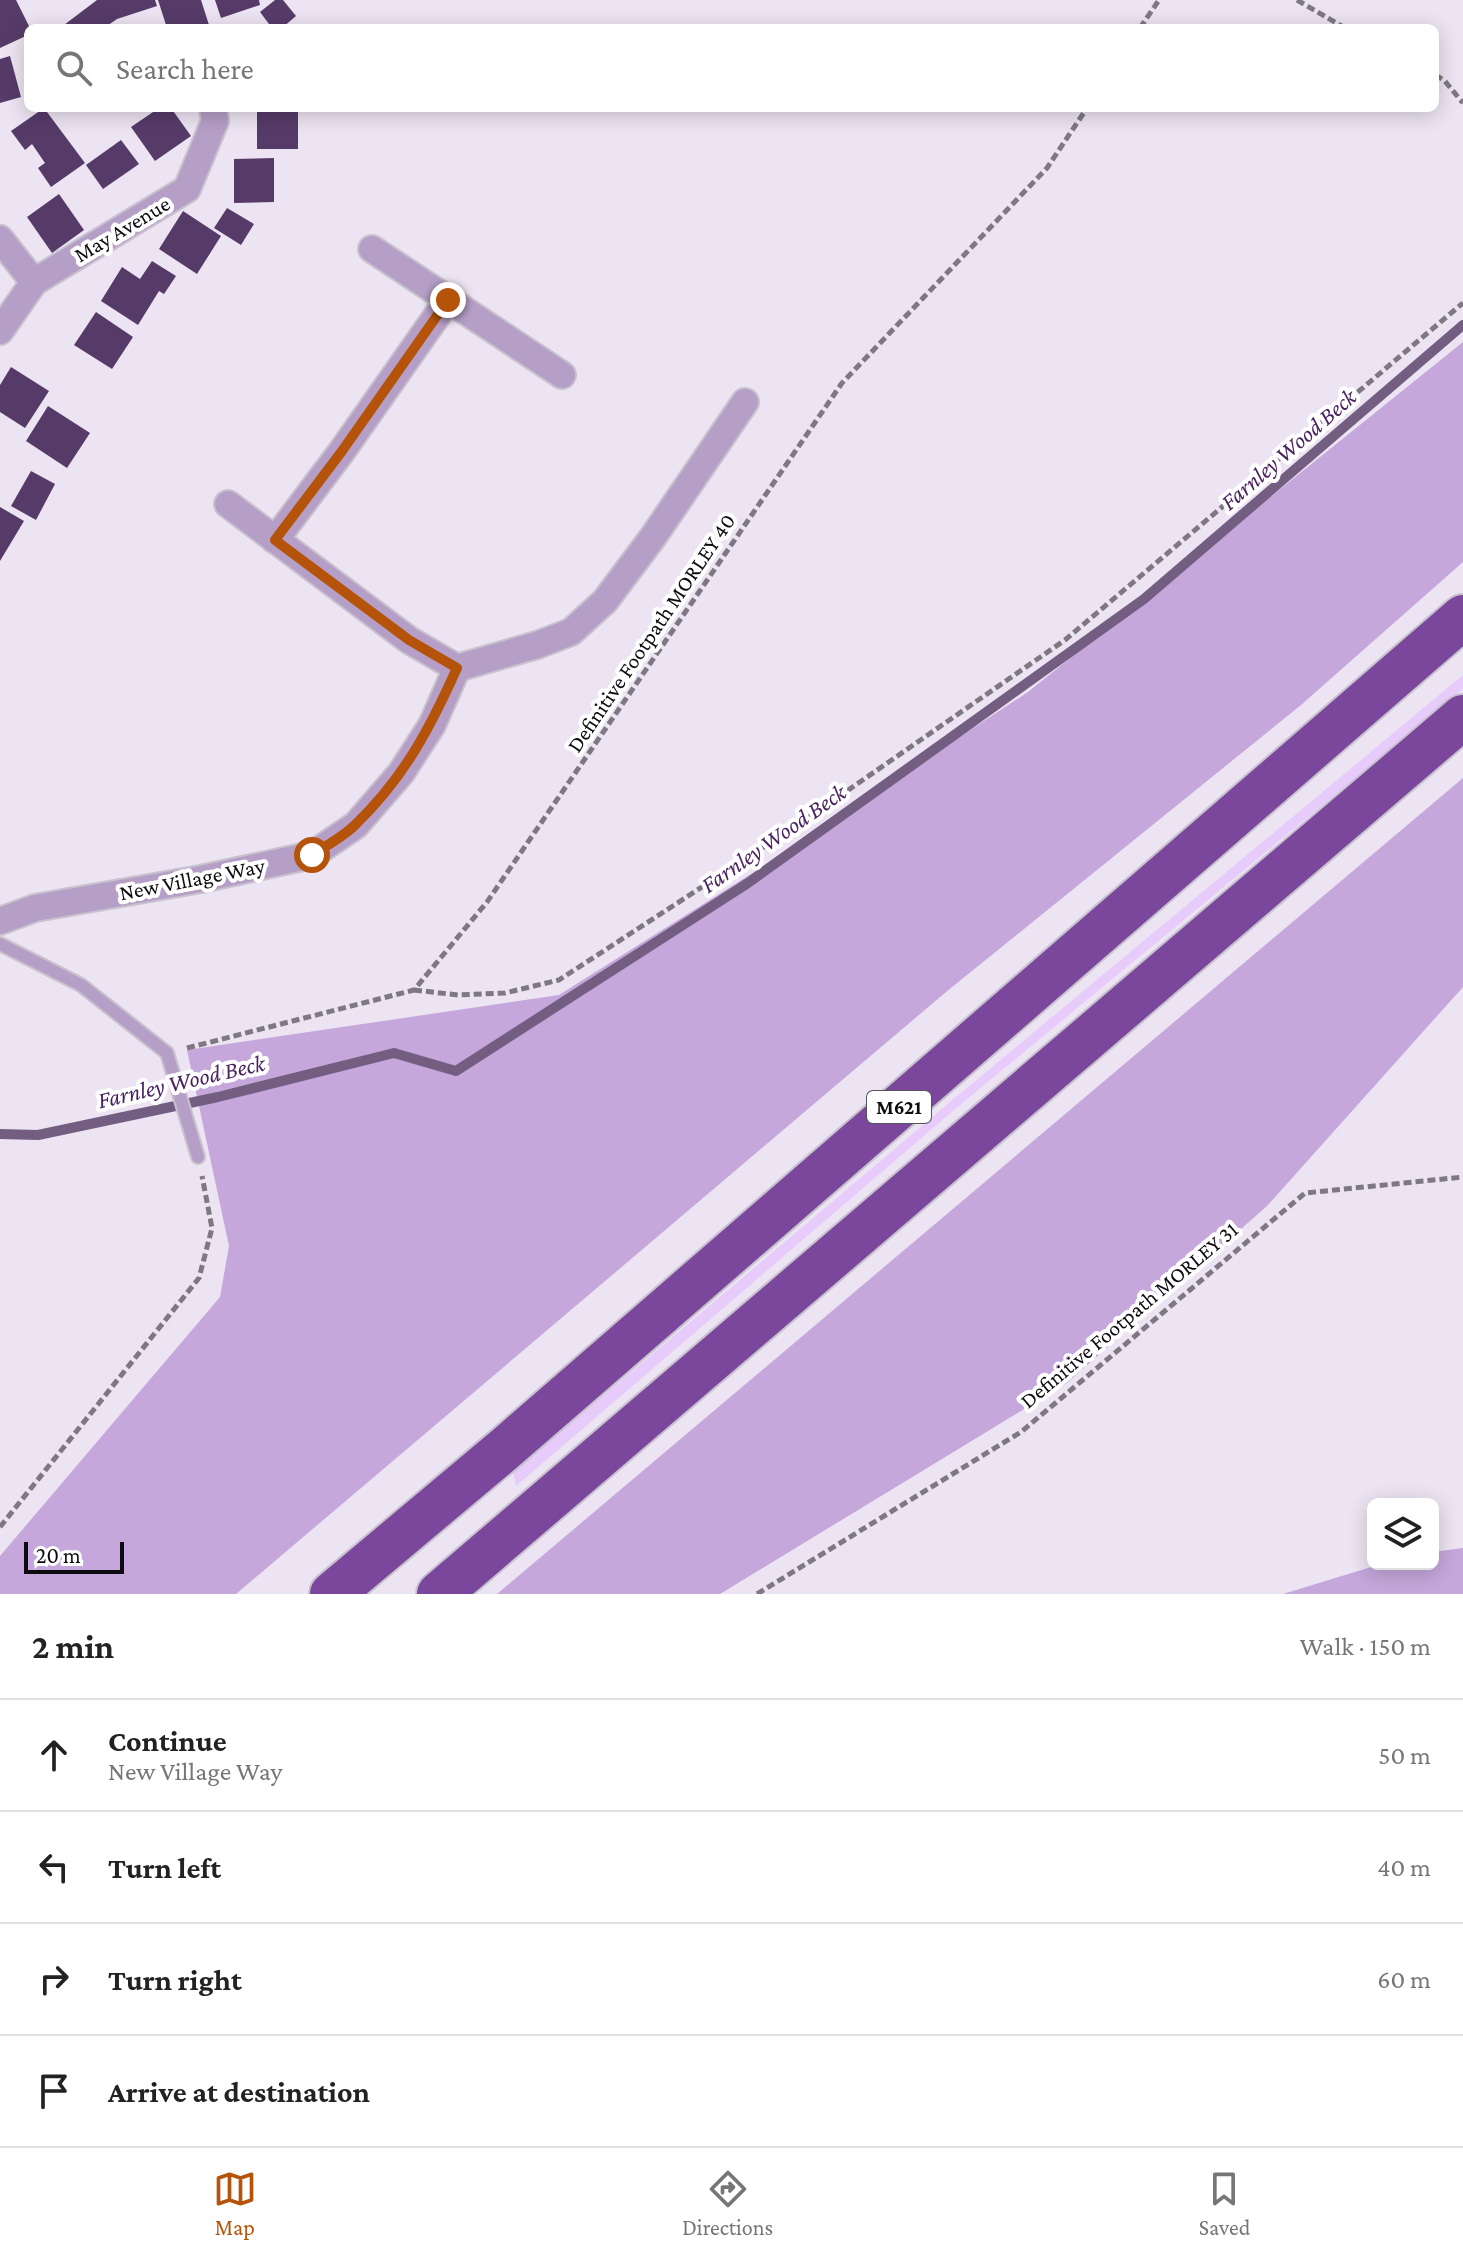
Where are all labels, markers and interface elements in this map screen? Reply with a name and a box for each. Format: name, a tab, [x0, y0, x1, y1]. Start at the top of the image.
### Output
search box	[24, 24, 1439, 112]
icon: search	[52, 46, 96, 90]
text: Search here	[116, 52, 254, 85]
street label: May Avenue	[70, 191, 174, 267]
route end	[430, 282, 466, 318]
water label: Farnley Wood Beck	[1215, 382, 1362, 515]
street label: Definitive Footpath MORLEY 40	[562, 509, 740, 757]
water label: Farnley Wood Beck	[695, 777, 852, 898]
route start	[294, 837, 330, 873]
street label: New Village Way	[117, 852, 268, 905]
water label: Farnley Wood Beck	[95, 1048, 269, 1113]
road number: M621	[867, 1091, 931, 1123]
street label: Definitive Footpath MORLEY 31	[1015, 1217, 1243, 1413]
map controls	[1367, 1498, 1439, 1570]
button: layers	[1367, 1498, 1439, 1570]
scale bar	[24, 1538, 124, 1574]
text: 20 m	[36, 1543, 81, 1568]
text: 2 min	[32, 1628, 114, 1665]
text: Walk · 150 m	[1300, 1632, 1431, 1661]
text: Continue	[108, 1724, 227, 1757]
icon: ahead	[32, 1733, 76, 1777]
text: 50 m	[1378, 1741, 1431, 1770]
text: New Village Way	[108, 1757, 283, 1786]
icon: left	[32, 1845, 76, 1889]
text: Turn left	[108, 1851, 221, 1884]
text: 40 m	[1377, 1853, 1431, 1882]
icon: right	[32, 1957, 76, 2001]
text: Turn right	[108, 1963, 242, 1996]
text: 60 m	[1377, 1965, 1431, 1994]
icon: arrive	[32, 2069, 76, 2113]
text: Arrive at destination	[108, 2075, 370, 2108]
tab: Map	[213, 2167, 257, 2240]
tab: Directions	[682, 2167, 773, 2240]
tab: Saved	[1199, 2167, 1250, 2240]

